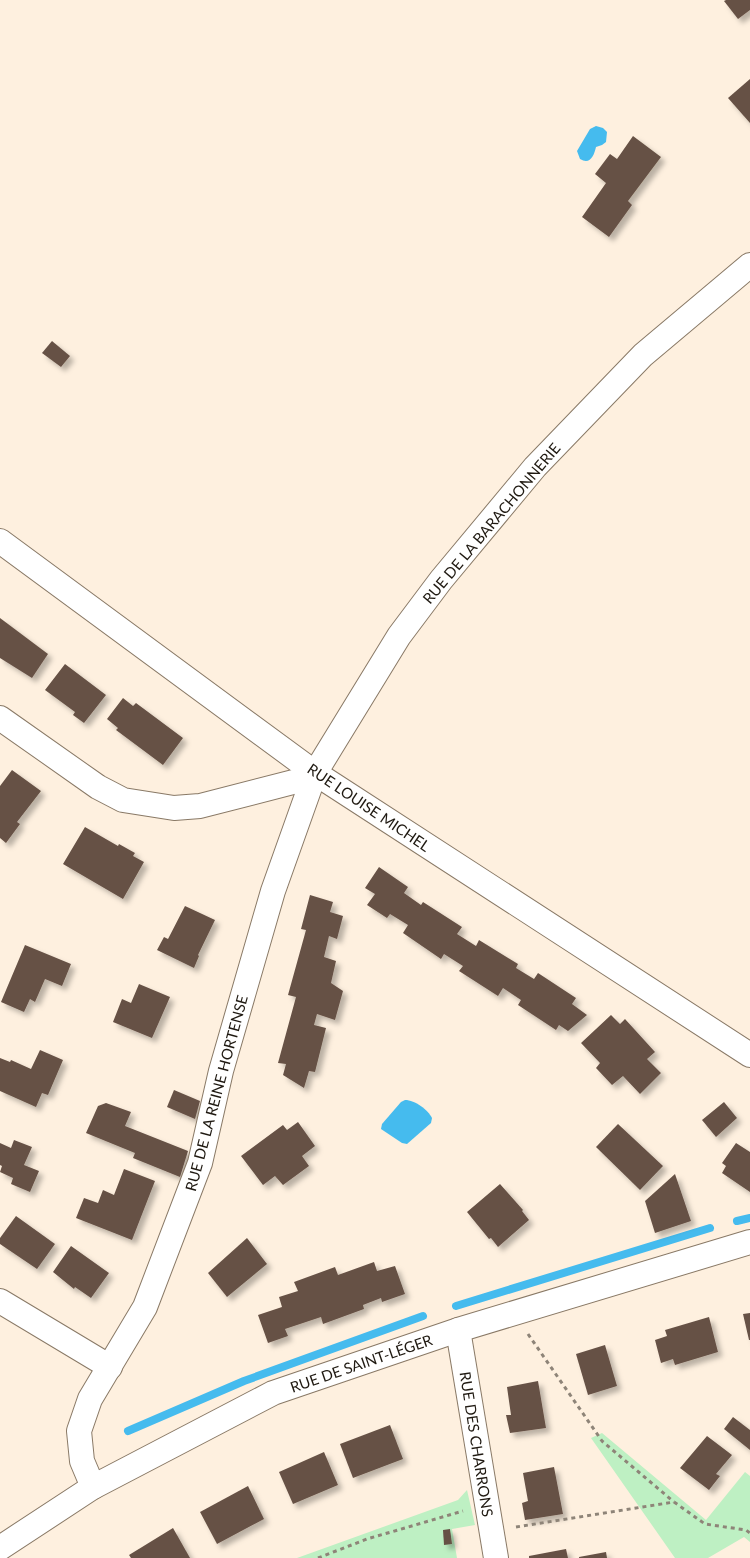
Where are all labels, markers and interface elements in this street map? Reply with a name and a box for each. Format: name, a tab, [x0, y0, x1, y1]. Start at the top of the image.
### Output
street label: RUE DE LA BARACHONNERIE	[418, 439, 564, 607]
street label: RUE LOUISE MICHEL	[304, 759, 434, 855]
street label: RUE DE LA REINE HORTENSE	[181, 993, 251, 1193]
street label: RUE DE SAINT-LÉGER	[288, 1330, 435, 1396]
street label: RUE DES CHARRONS	[457, 1370, 497, 1518]

